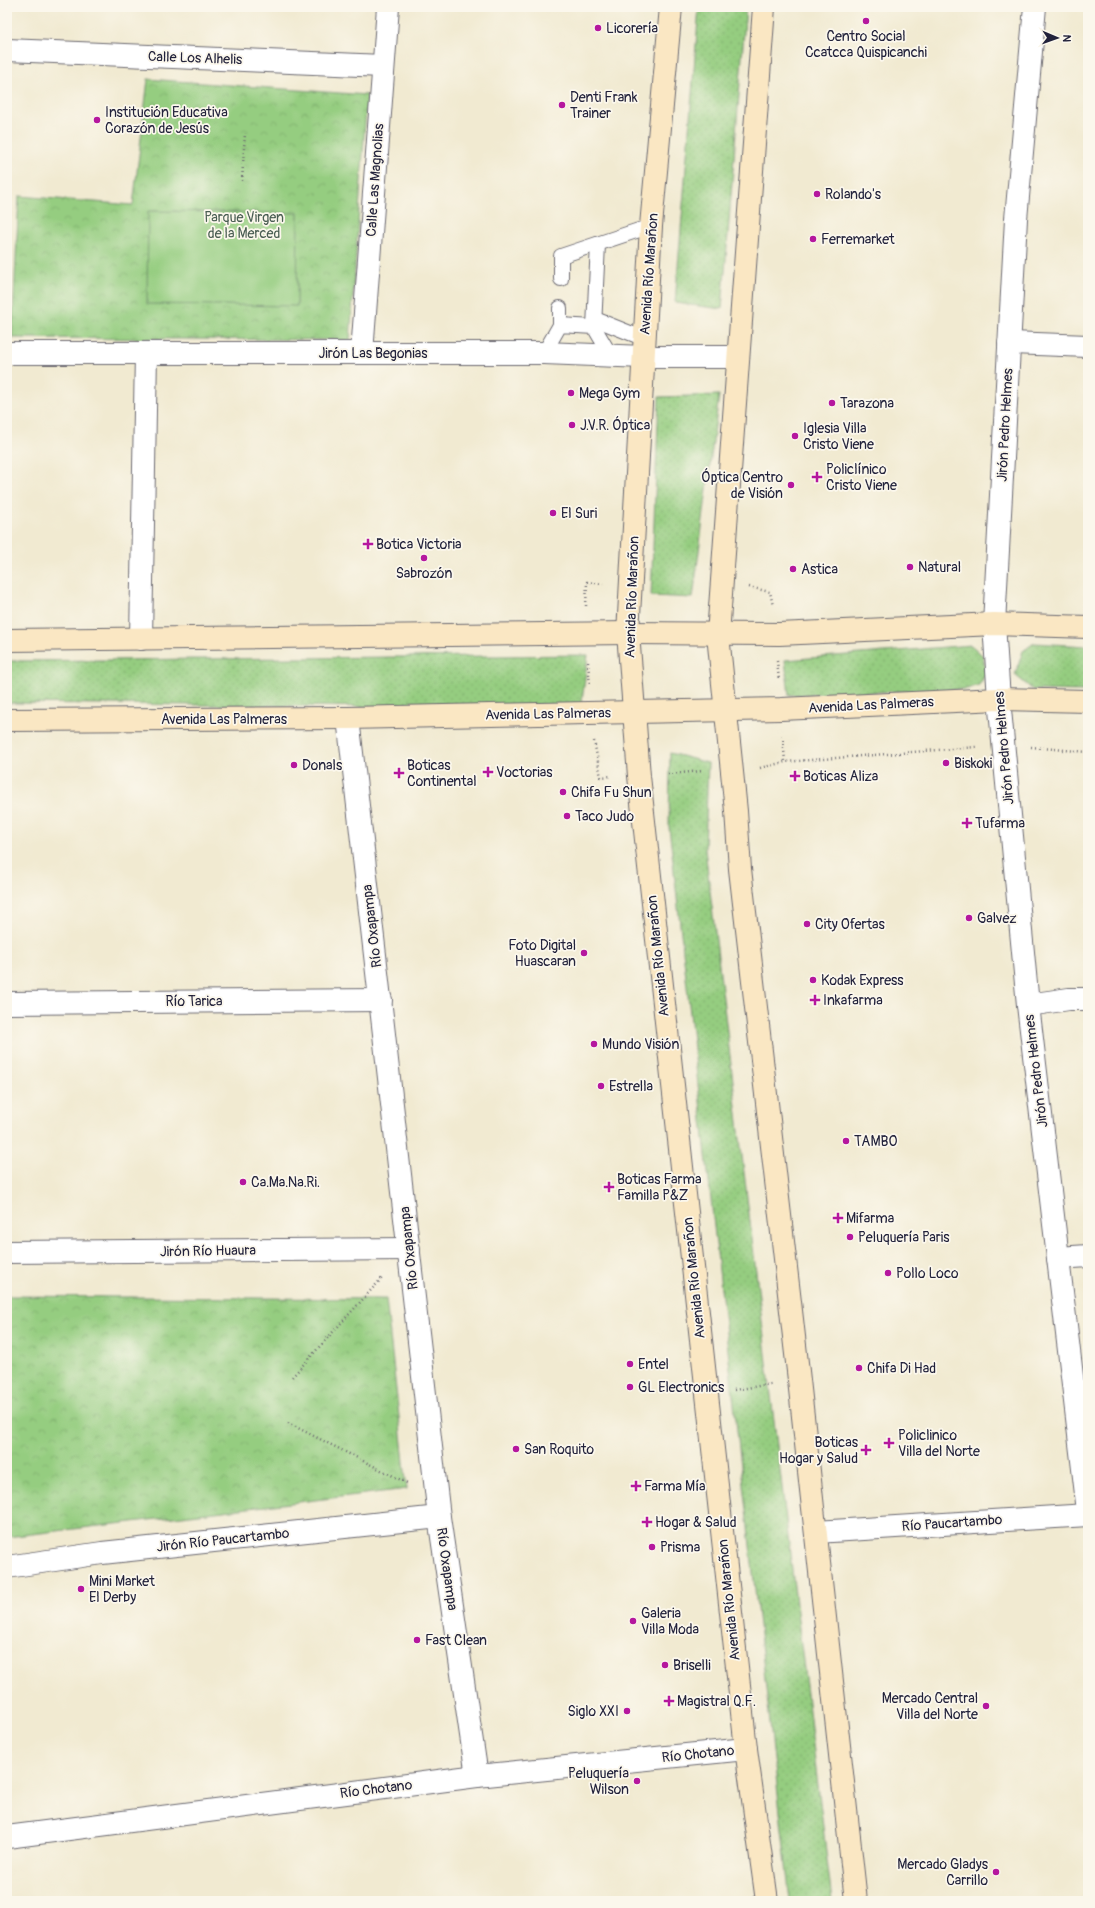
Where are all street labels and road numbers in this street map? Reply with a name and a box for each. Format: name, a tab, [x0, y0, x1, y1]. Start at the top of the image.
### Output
street label: Calle Los Alhelis	[148, 48, 243, 68]
street label: Calle Las Magnolias	[363, 122, 387, 237]
street label: Avenida Río Marañon	[636, 212, 662, 335]
street label: Jirón Las Begonias	[319, 345, 428, 362]
street label: Jirón Pedro Helmes	[994, 367, 1017, 482]
street label: Avenida Río Marañon	[621, 536, 643, 658]
street label: Jirón Pedro Helmes	[991, 690, 1017, 805]
street label: Avenida Las Palmeras	[808, 693, 935, 717]
street label: Avenida Las Palmeras	[485, 704, 612, 724]
street label: Avenida Las Palmeras	[161, 711, 288, 728]
street label: Río Oxapampa	[358, 883, 386, 969]
street label: Avenida Río Marañon	[643, 894, 673, 1018]
street label: Río Tarica	[165, 993, 223, 1010]
street label: Jirón Pedro Helmes	[1021, 1013, 1051, 1128]
street label: Río Oxapampa	[396, 1206, 422, 1290]
street label: Avenida Río Marañon	[679, 1216, 709, 1340]
street label: Jirón Río Huaura	[160, 1242, 256, 1260]
street label: Río Paucartambo	[901, 1511, 1003, 1535]
street label: Jirón Río Paucartambo	[156, 1525, 291, 1555]
street label: Río Oxapampa	[433, 1526, 461, 1612]
street label: Avenida Río Marañon	[714, 1538, 744, 1662]
street label: Río Chotano	[661, 1742, 736, 1766]
street label: Río Chotano	[339, 1776, 414, 1802]

